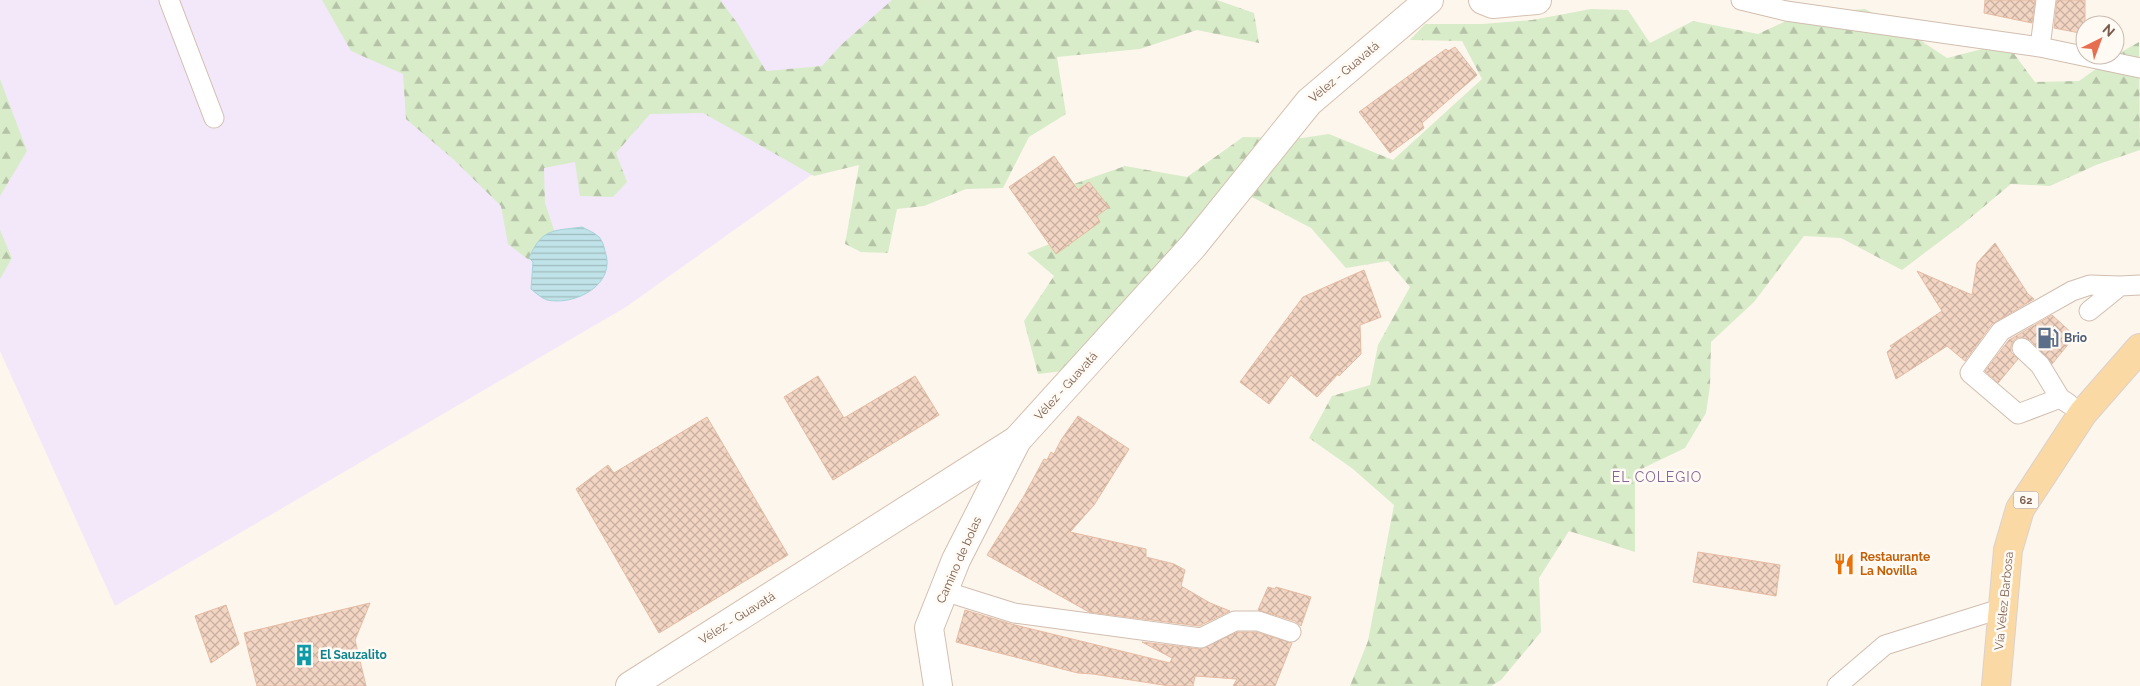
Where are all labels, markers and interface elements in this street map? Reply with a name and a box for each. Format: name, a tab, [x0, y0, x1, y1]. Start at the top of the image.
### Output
north arrow	[2075, 15, 2125, 65]
text: N	[2099, 21, 2118, 40]
street label: Vélez - Guavatá	[1306, 39, 1382, 105]
fuel station icon: Brio	[2035, 325, 2061, 351]
place label: Brio	[2064, 331, 2087, 345]
street label: Vélez - Guavatá	[1032, 349, 1100, 423]
district label: EL COLEGIO	[1612, 469, 1702, 485]
road number: 62	[2014, 492, 2038, 508]
street label: Camino de bolas	[934, 514, 984, 605]
place label: Restaurante La Novilla	[1860, 550, 1930, 578]
restaurant icon: Restaurante La Novilla	[1831, 551, 1857, 577]
street label: Vía Vélez Barbosa	[1992, 551, 2016, 651]
street label: Vélez - Guavatá	[696, 589, 778, 647]
building icon: El Sauzalito	[291, 642, 317, 668]
place label: El Sauzalito	[320, 648, 387, 662]

